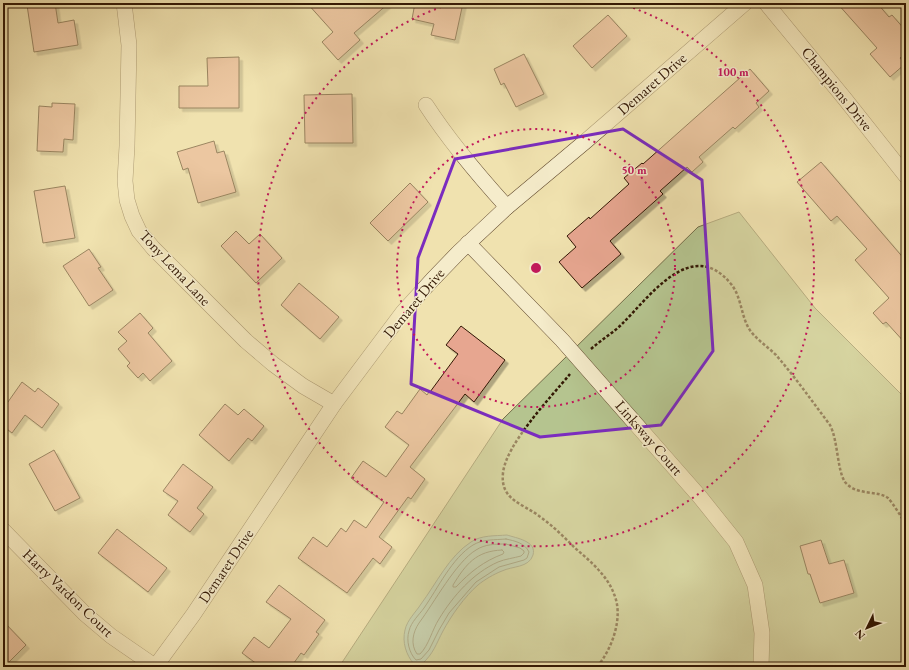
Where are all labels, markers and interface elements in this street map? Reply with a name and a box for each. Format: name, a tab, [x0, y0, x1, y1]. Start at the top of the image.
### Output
street label: Champions Drive	[798, 43, 877, 135]
street label: Demaret Drive	[613, 48, 690, 119]
text: 100 m	[717, 64, 749, 80]
text: 50 m	[621, 162, 647, 178]
street label: Tony Lema Lane	[135, 226, 215, 310]
centre of rings	[529, 261, 543, 275]
street label: Demaret Drive	[379, 264, 448, 342]
street label: Linksway Court	[612, 396, 687, 479]
street label: Demaret Drive	[194, 525, 257, 606]
street label: Harry Vardon Court	[19, 544, 118, 641]
north arrow	[847, 608, 887, 648]
text: N	[851, 627, 868, 643]

